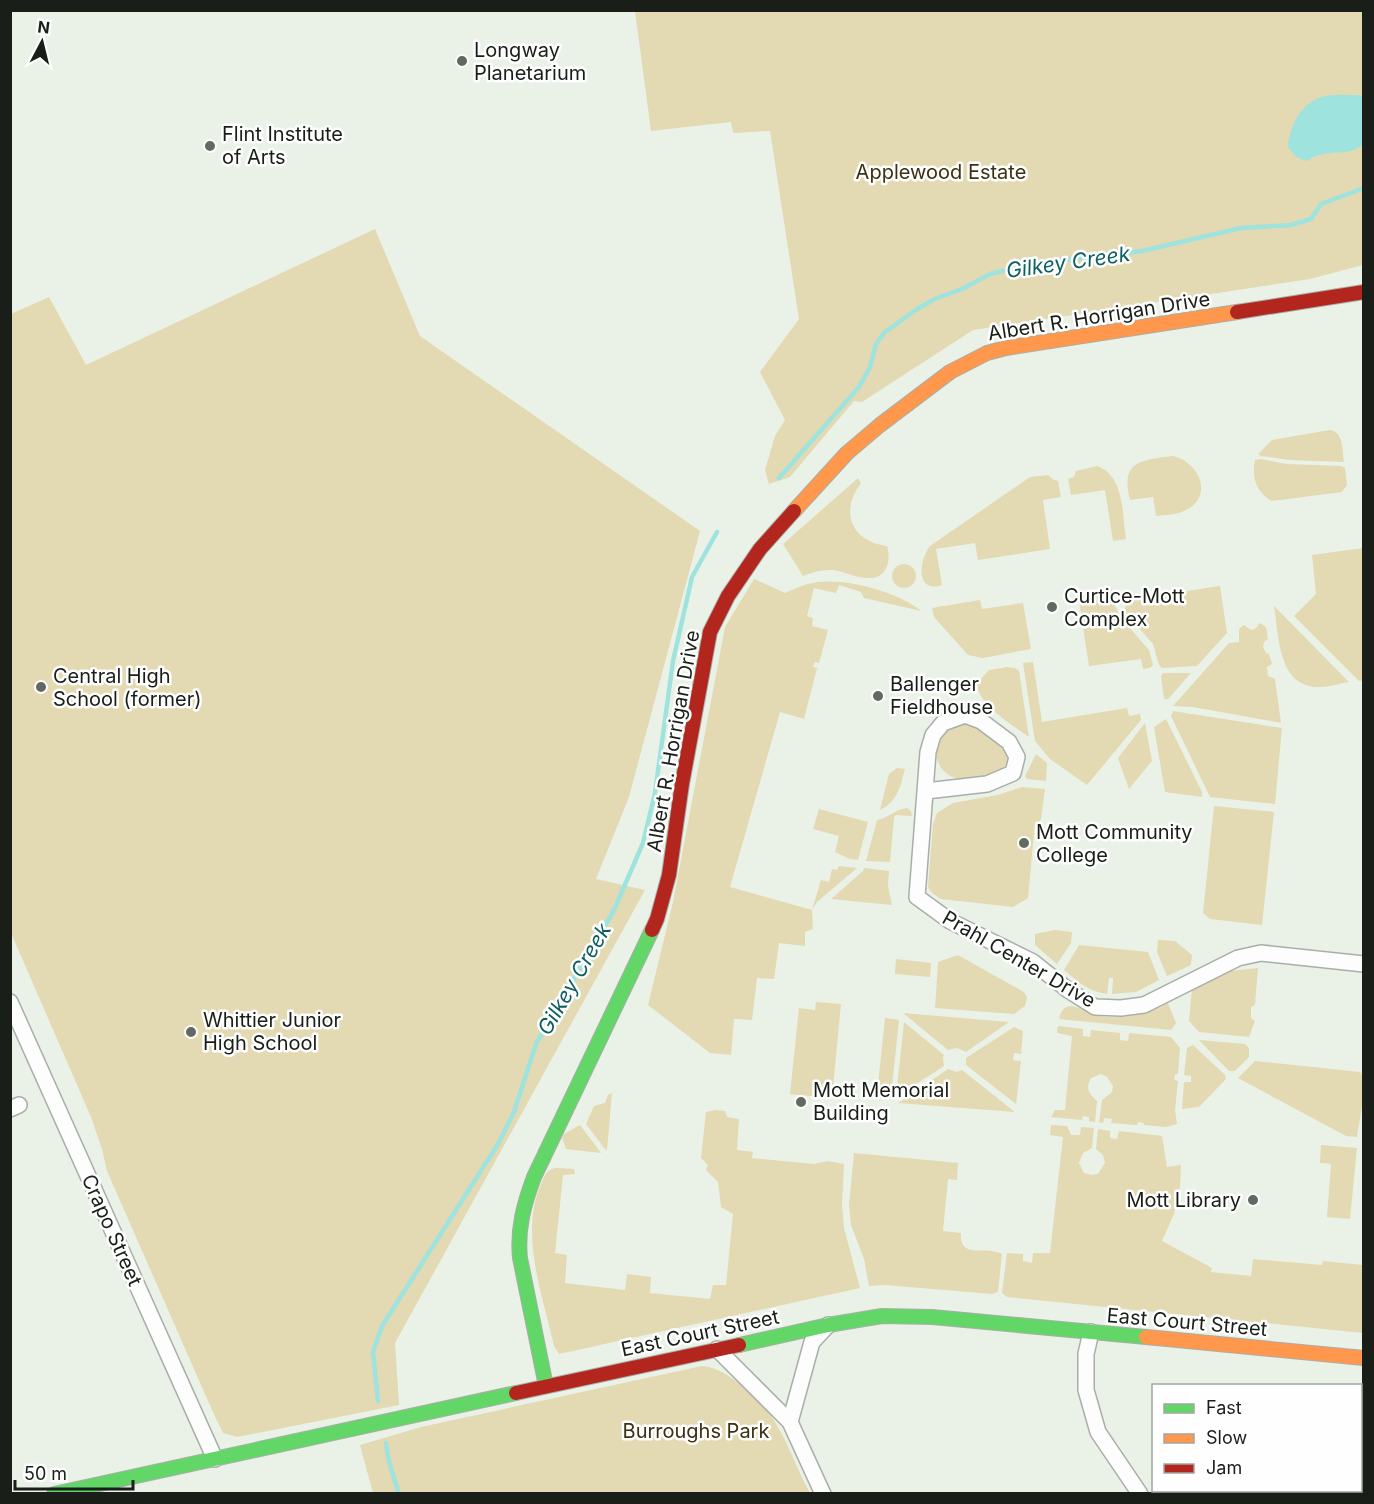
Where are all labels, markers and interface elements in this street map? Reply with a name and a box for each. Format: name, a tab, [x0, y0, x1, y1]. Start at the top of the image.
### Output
north arrow	[12, 12, 72, 72]
text: N	[37, 16, 51, 38]
place label: Longway Planetarium	[474, 38, 586, 85]
marker: Longway Planetarium	[455, 54, 469, 68]
place label: Flint Institute of Arts	[222, 122, 343, 169]
marker: Flint Institute of Arts	[203, 139, 217, 153]
park label: Applewood Estate	[856, 160, 1026, 184]
water label: Gilkey Creek	[1004, 241, 1132, 283]
street label: Albert R. Horrigan Drive	[986, 287, 1212, 345]
place label: Curtice-Mott Complex	[1064, 584, 1185, 631]
marker: Curtice-Mott Complex	[1045, 600, 1059, 614]
street label: Albert R. Horrigan Drive	[642, 628, 704, 854]
place label: Central High School (former)	[53, 664, 202, 711]
place label: Ballenger Fieldhouse	[890, 672, 993, 719]
marker: Central High School (former)	[34, 680, 48, 694]
marker: Ballenger Fieldhouse	[871, 689, 885, 703]
place label: Mott Community College	[1036, 820, 1193, 867]
marker: Mott Community College	[1017, 836, 1031, 850]
street label: Prahl Center Drive	[938, 905, 1100, 1013]
water label: Gilkey Creek	[532, 918, 616, 1039]
place label: Whittier Junior High School	[203, 1008, 342, 1055]
marker: Whittier Junior High School	[184, 1025, 198, 1039]
place label: Mott Memorial Building	[813, 1078, 949, 1125]
marker: Mott Memorial Building	[794, 1095, 808, 1109]
street label: Crapo Street	[77, 1170, 147, 1290]
place label: Mott Library	[1126, 1188, 1241, 1212]
marker: Mott Library	[1246, 1193, 1260, 1207]
street label: East Court Street	[1106, 1303, 1269, 1341]
street label: East Court Street	[619, 1304, 782, 1361]
legend	[1152, 1384, 1362, 1492]
text: Fast	[1206, 1397, 1242, 1418]
park label: Burroughs Park	[623, 1419, 769, 1443]
text: Slow	[1206, 1427, 1247, 1448]
scale bar	[15, 1453, 134, 1491]
text: Jam	[1206, 1457, 1242, 1478]
text: 50 m	[24, 1463, 67, 1484]

